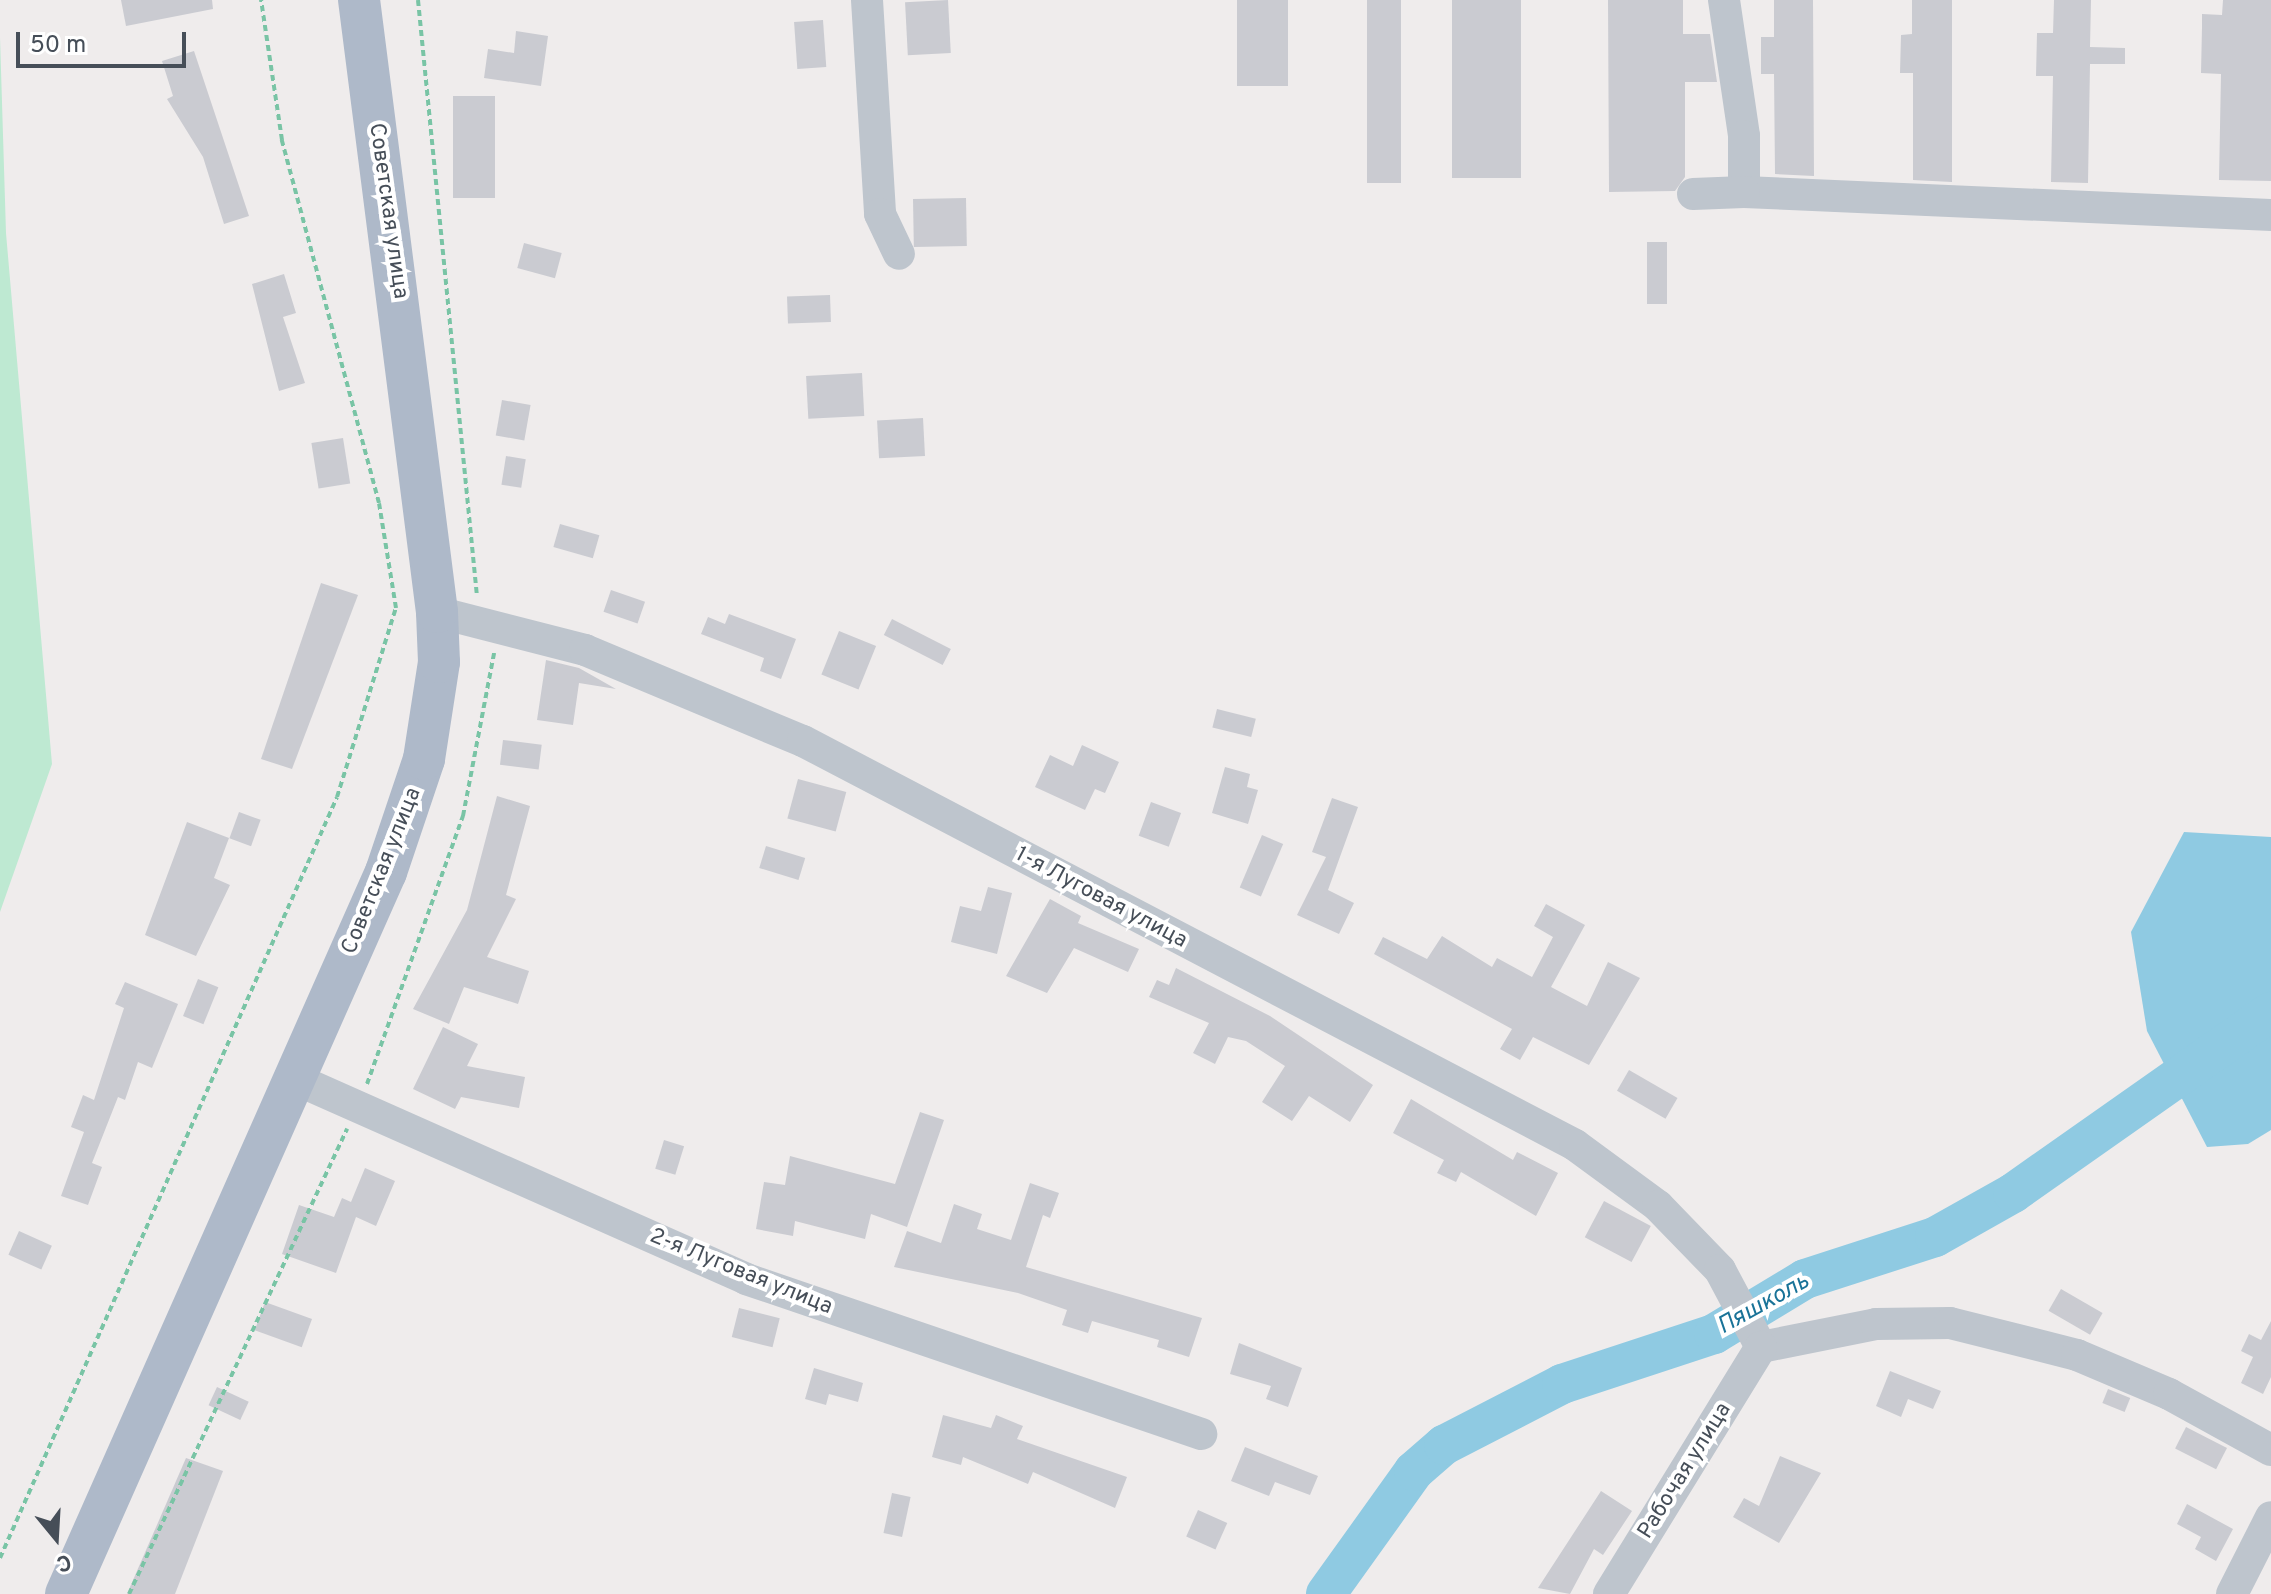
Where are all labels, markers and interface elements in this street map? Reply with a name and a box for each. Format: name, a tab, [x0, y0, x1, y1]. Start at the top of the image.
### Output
scale bar	[20, 16, 190, 66]
text: 50 m	[30, 31, 86, 61]
street label: Советская улица	[363, 121, 413, 301]
street label: Советская улица	[337, 784, 427, 958]
street label: 1-я Луговая улица	[1011, 842, 1191, 954]
street label: 2-я Луговая улица	[646, 1223, 836, 1321]
water label: Пяшколь	[1713, 1268, 1815, 1342]
street label: Рабочая улица	[1633, 1398, 1737, 1544]
north arrow	[16, 1498, 96, 1578]
text: С	[53, 1546, 74, 1576]

